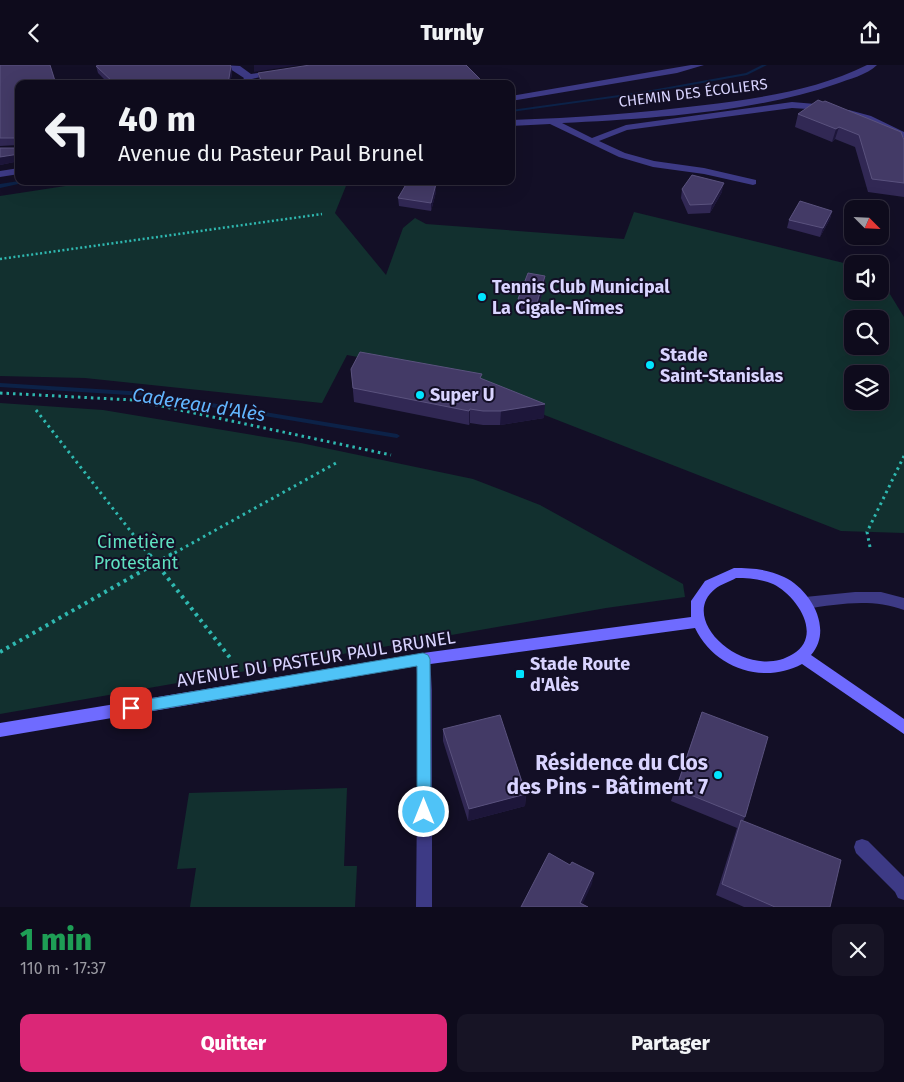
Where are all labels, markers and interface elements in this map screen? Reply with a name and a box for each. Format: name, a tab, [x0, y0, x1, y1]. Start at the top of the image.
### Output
icon: back	[20, 19, 48, 47]
text: Turnly	[420, 19, 484, 46]
icon: share	[856, 19, 884, 47]
street label: CHEMIN DES ÉCOLIERS	[617, 75, 769, 111]
text: 40 m	[118, 98, 196, 140]
icon: left	[35, 100, 100, 165]
text: Avenue du Pasteur Paul Brunel	[118, 140, 424, 167]
north arrow	[844, 200, 889, 245]
map controls	[844, 200, 889, 410]
button: sound	[844, 255, 889, 300]
place label: Tennis Club Municipal La Cigale-Nîmes	[492, 276, 670, 319]
marker: Tennis Club Municipal La Cigale-Nîmes	[476, 291, 488, 303]
button: search	[844, 310, 889, 355]
place label: Stade Saint-Stanislas	[660, 344, 783, 387]
marker: Stade Saint-Stanislas	[644, 359, 656, 371]
button: layers	[844, 365, 889, 410]
water label: Cadereau d'Alès	[131, 383, 267, 426]
place label: Super U	[430, 384, 494, 406]
marker: Super U	[414, 389, 426, 401]
park label: Cimetière Protestant	[94, 531, 179, 574]
street label: AVENUE DU PASTEUR PAUL BRUNEL	[175, 626, 457, 692]
place label: Stade Route d'Alès	[530, 653, 630, 696]
marker: Stade Route d'Alès	[514, 668, 526, 680]
pin	[110, 687, 152, 729]
icon: arrive	[117, 694, 145, 722]
place label: Résidence du Clos des Pins - Bâtiment 7	[507, 750, 708, 800]
marker: Résidence du Clos des Pins - Bâtiment 7	[712, 769, 724, 781]
position arrow	[397, 785, 449, 837]
text: 1 min	[20, 922, 92, 958]
button: close	[832, 924, 884, 976]
text: 110 m · 17:37	[20, 959, 106, 978]
button: Quitter	[20, 1014, 447, 1072]
button: Partager	[457, 1014, 884, 1072]

